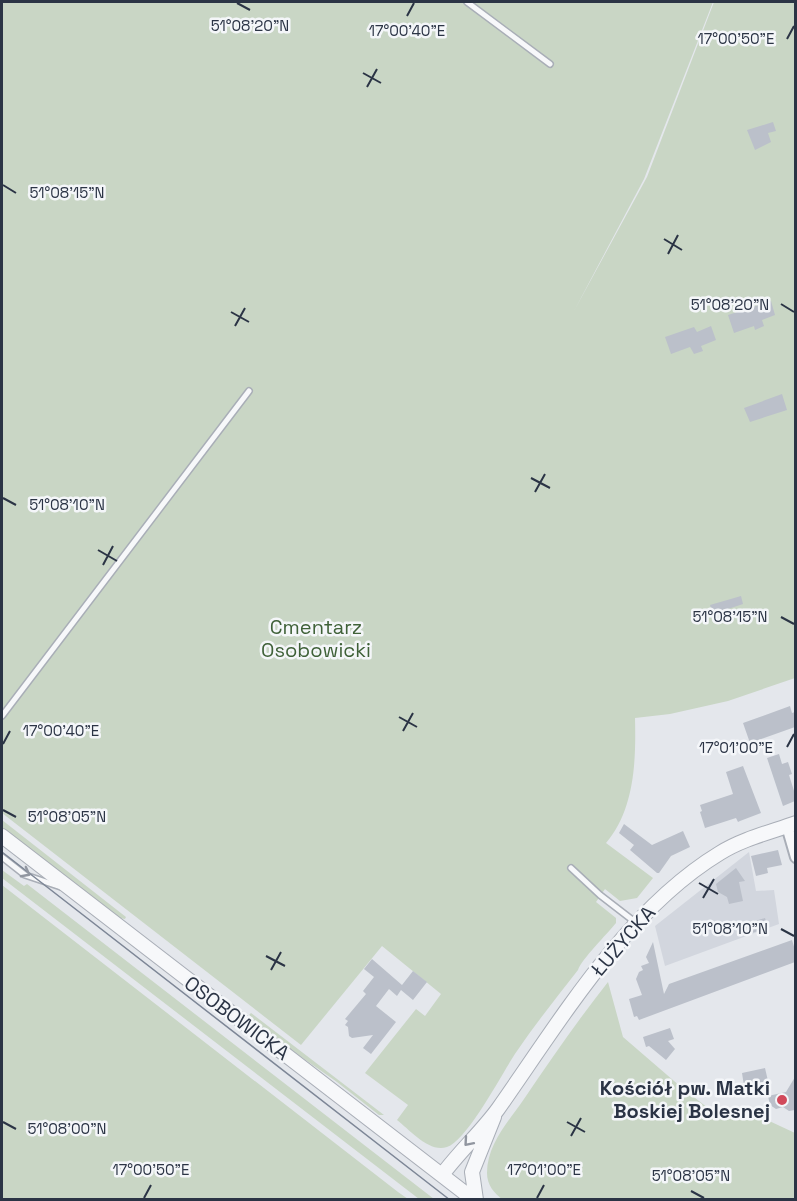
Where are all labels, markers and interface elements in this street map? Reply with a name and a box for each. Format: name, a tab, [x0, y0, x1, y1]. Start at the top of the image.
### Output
text: 51°08'20"N	[211, 16, 289, 35]
text: 17°00'40"E	[369, 21, 445, 40]
text: 17°00'50"E	[698, 29, 774, 48]
text: 51°08'15"N	[29, 183, 105, 202]
text: 51°08'20"N	[691, 295, 769, 314]
text: 51°08'10"N	[29, 495, 105, 514]
text: 51°08'15"N	[692, 607, 768, 626]
park label: Cmentarz Osobowicki	[261, 614, 371, 663]
text: 17°00'40"E	[23, 721, 99, 740]
text: 17°01'00"E	[699, 738, 773, 757]
text: 51°08'05"N	[28, 807, 106, 826]
one-way arrow	[20, 866, 30, 877]
street label: ŁUŻYCKA	[585, 900, 661, 982]
text: 51°08'10"N	[692, 919, 768, 938]
street label: OSOBOWICKA	[179, 970, 295, 1066]
place label: Kościół pw. Matki Boskiej Bolesnej	[600, 1075, 770, 1124]
marker: Kościół pw. Matki Boskiej Bolesnej	[775, 1093, 789, 1107]
text: 51°08'00"N	[27, 1119, 107, 1138]
one-way arrow	[464, 1135, 475, 1146]
text: 17°00'50"E	[113, 1160, 189, 1179]
text: 17°01'00"E	[507, 1160, 581, 1179]
text: 51°08'05"N	[652, 1166, 730, 1185]

